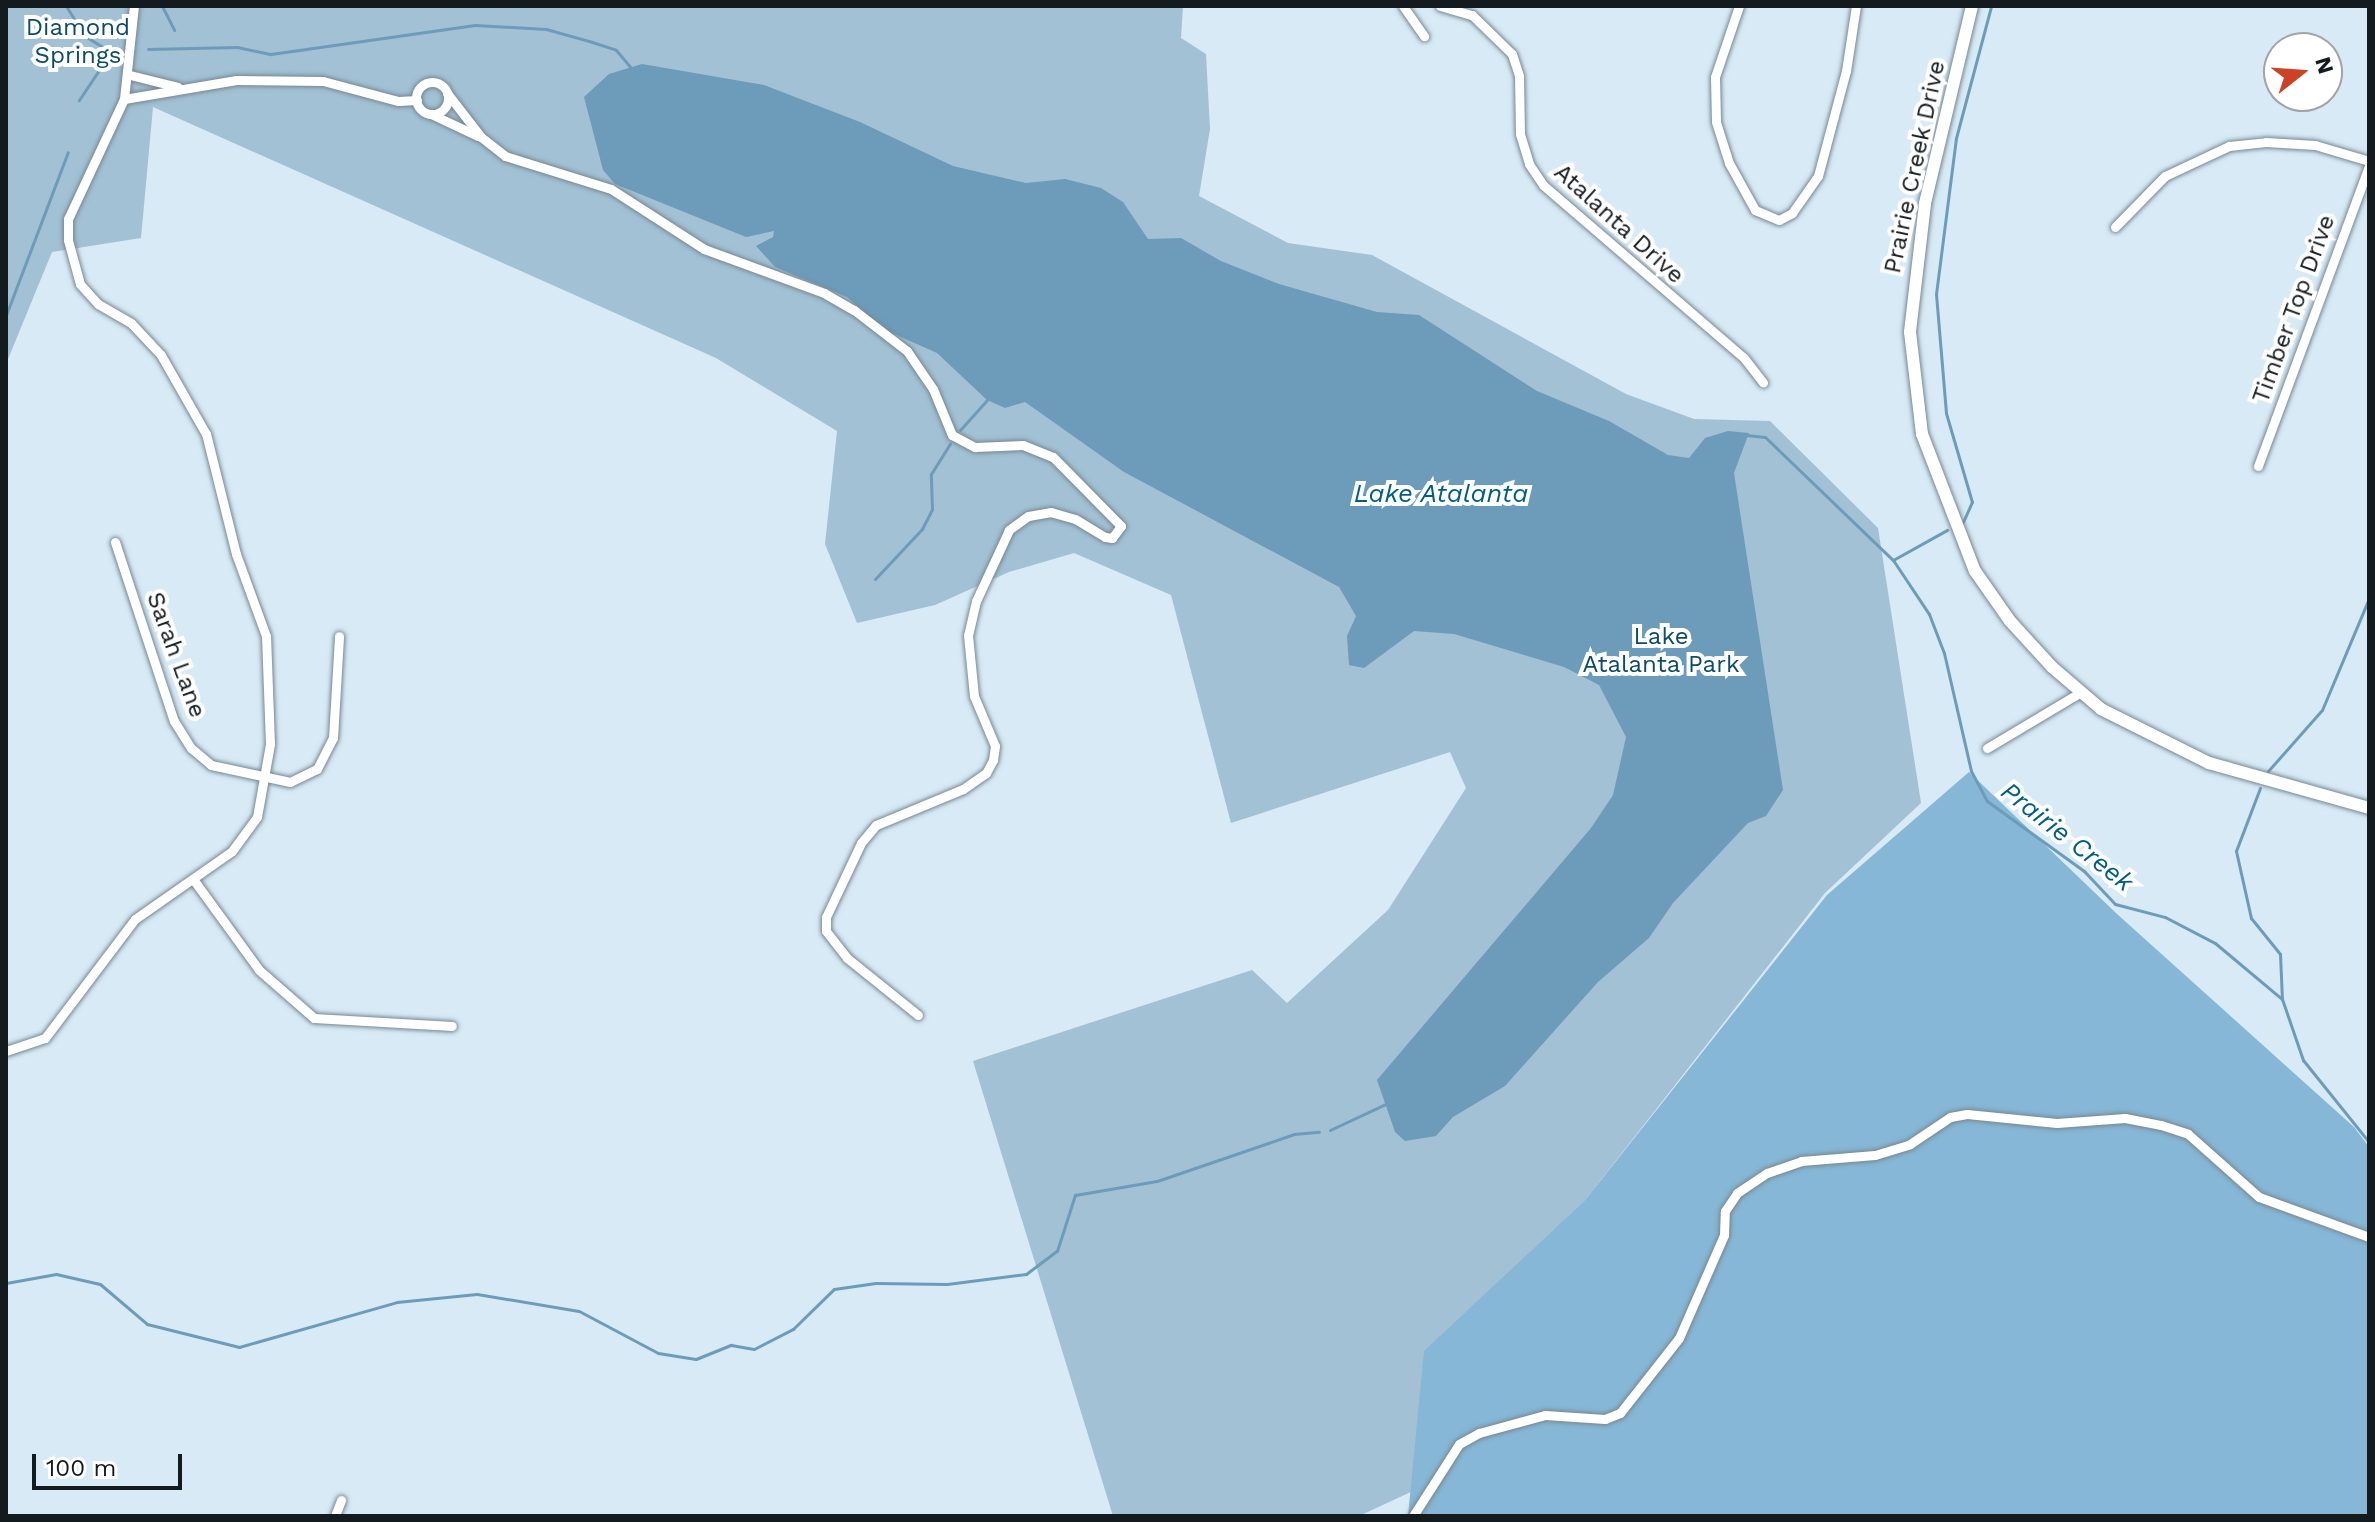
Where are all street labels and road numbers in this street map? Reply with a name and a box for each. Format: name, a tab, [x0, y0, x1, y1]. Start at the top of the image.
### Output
street label: Prairie Creek Drive	[1878, 58, 1952, 276]
street label: Atalanta Drive	[1548, 158, 1690, 290]
street label: Timber Top Drive	[2246, 210, 2342, 408]
street label: Sarah Lane	[140, 588, 212, 722]

